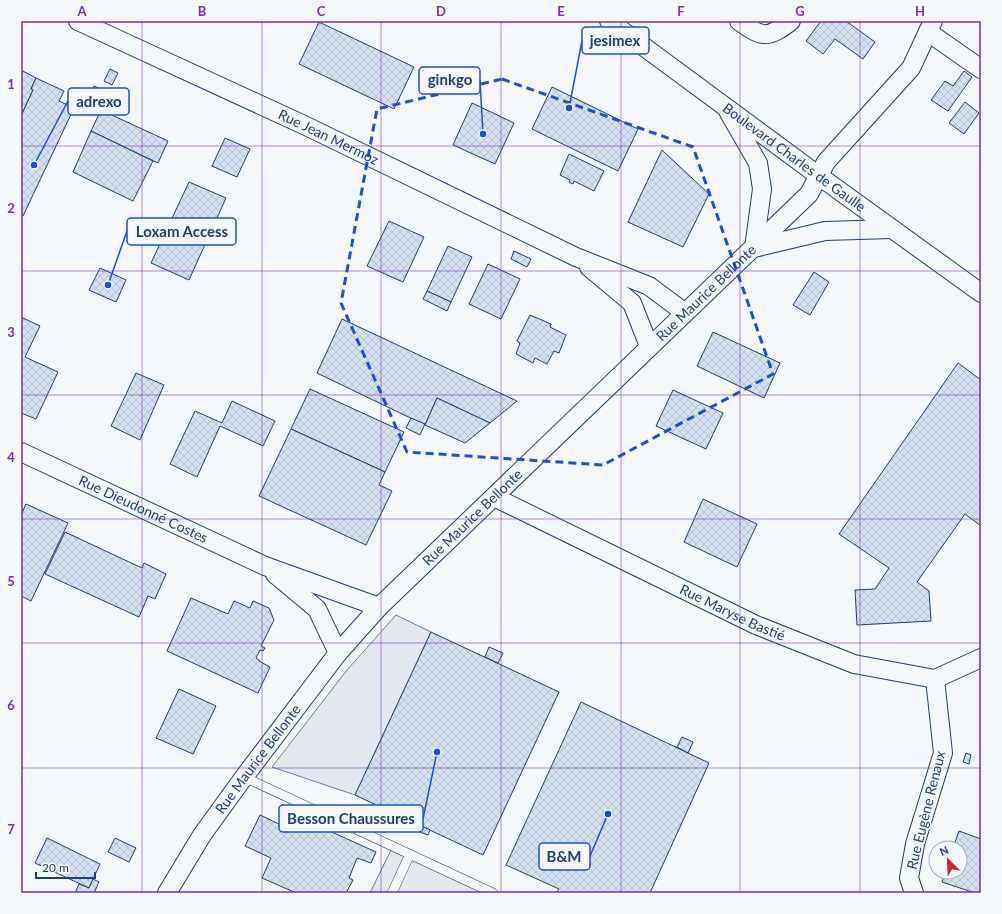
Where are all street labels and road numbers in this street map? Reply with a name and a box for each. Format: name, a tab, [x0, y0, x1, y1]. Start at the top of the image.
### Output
street label: Boulevard Charles de Gaulle	[720, 99, 869, 215]
street label: Rue Jean Mermoz	[276, 105, 382, 168]
street label: Rue Maurice Bellonte	[652, 241, 759, 344]
street label: Rue Maurice Bellonte	[419, 465, 525, 569]
street label: Rue Dieudonné Costes	[76, 471, 211, 546]
street label: Rue Maryse Bastié	[677, 580, 788, 644]
street label: Rue Maurice Bellonte	[211, 701, 304, 817]
street label: Rue Eugène Renaux	[903, 749, 948, 871]

